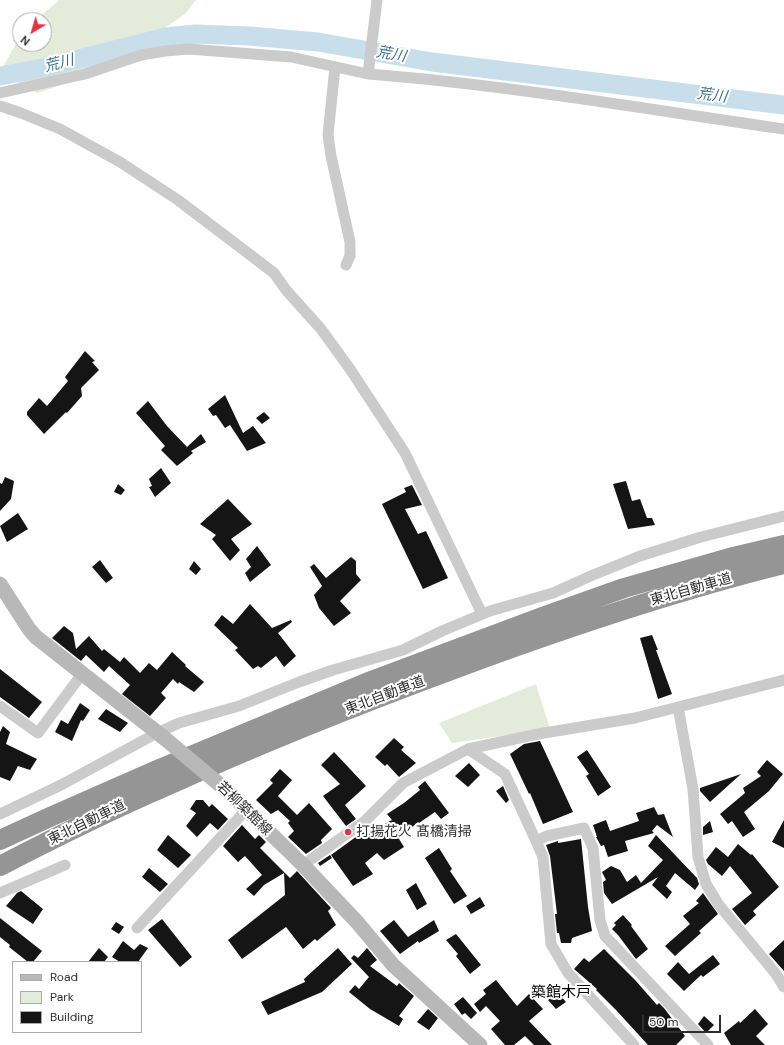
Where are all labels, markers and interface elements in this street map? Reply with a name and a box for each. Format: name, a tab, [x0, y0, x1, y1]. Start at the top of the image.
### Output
north arrow	[12, 12, 52, 52]
text: N	[18, 33, 33, 49]
water label: 荒川	[375, 44, 407, 66]
water label: 荒川	[42, 52, 76, 76]
water label: 荒川	[696, 85, 728, 107]
street label: 東北自動車道	[648, 570, 734, 610]
street label: 東北自動車道	[343, 673, 427, 719]
street label: 若柳築館線	[213, 779, 275, 839]
street label: 東北自動車道	[46, 797, 128, 849]
place label: 打揚花火 髙橋清掃	[356, 824, 472, 840]
marker: 打揚花火 髙橋清掃	[343, 827, 353, 837]
legend	[12, 961, 142, 1033]
text: Road	[50, 969, 78, 985]
district label: 築館木戸	[531, 984, 591, 1002]
text: Park	[50, 989, 74, 1005]
scale bar	[644, 1007, 723, 1033]
text: Building	[50, 1009, 94, 1025]
text: 50 m	[649, 1014, 678, 1030]

